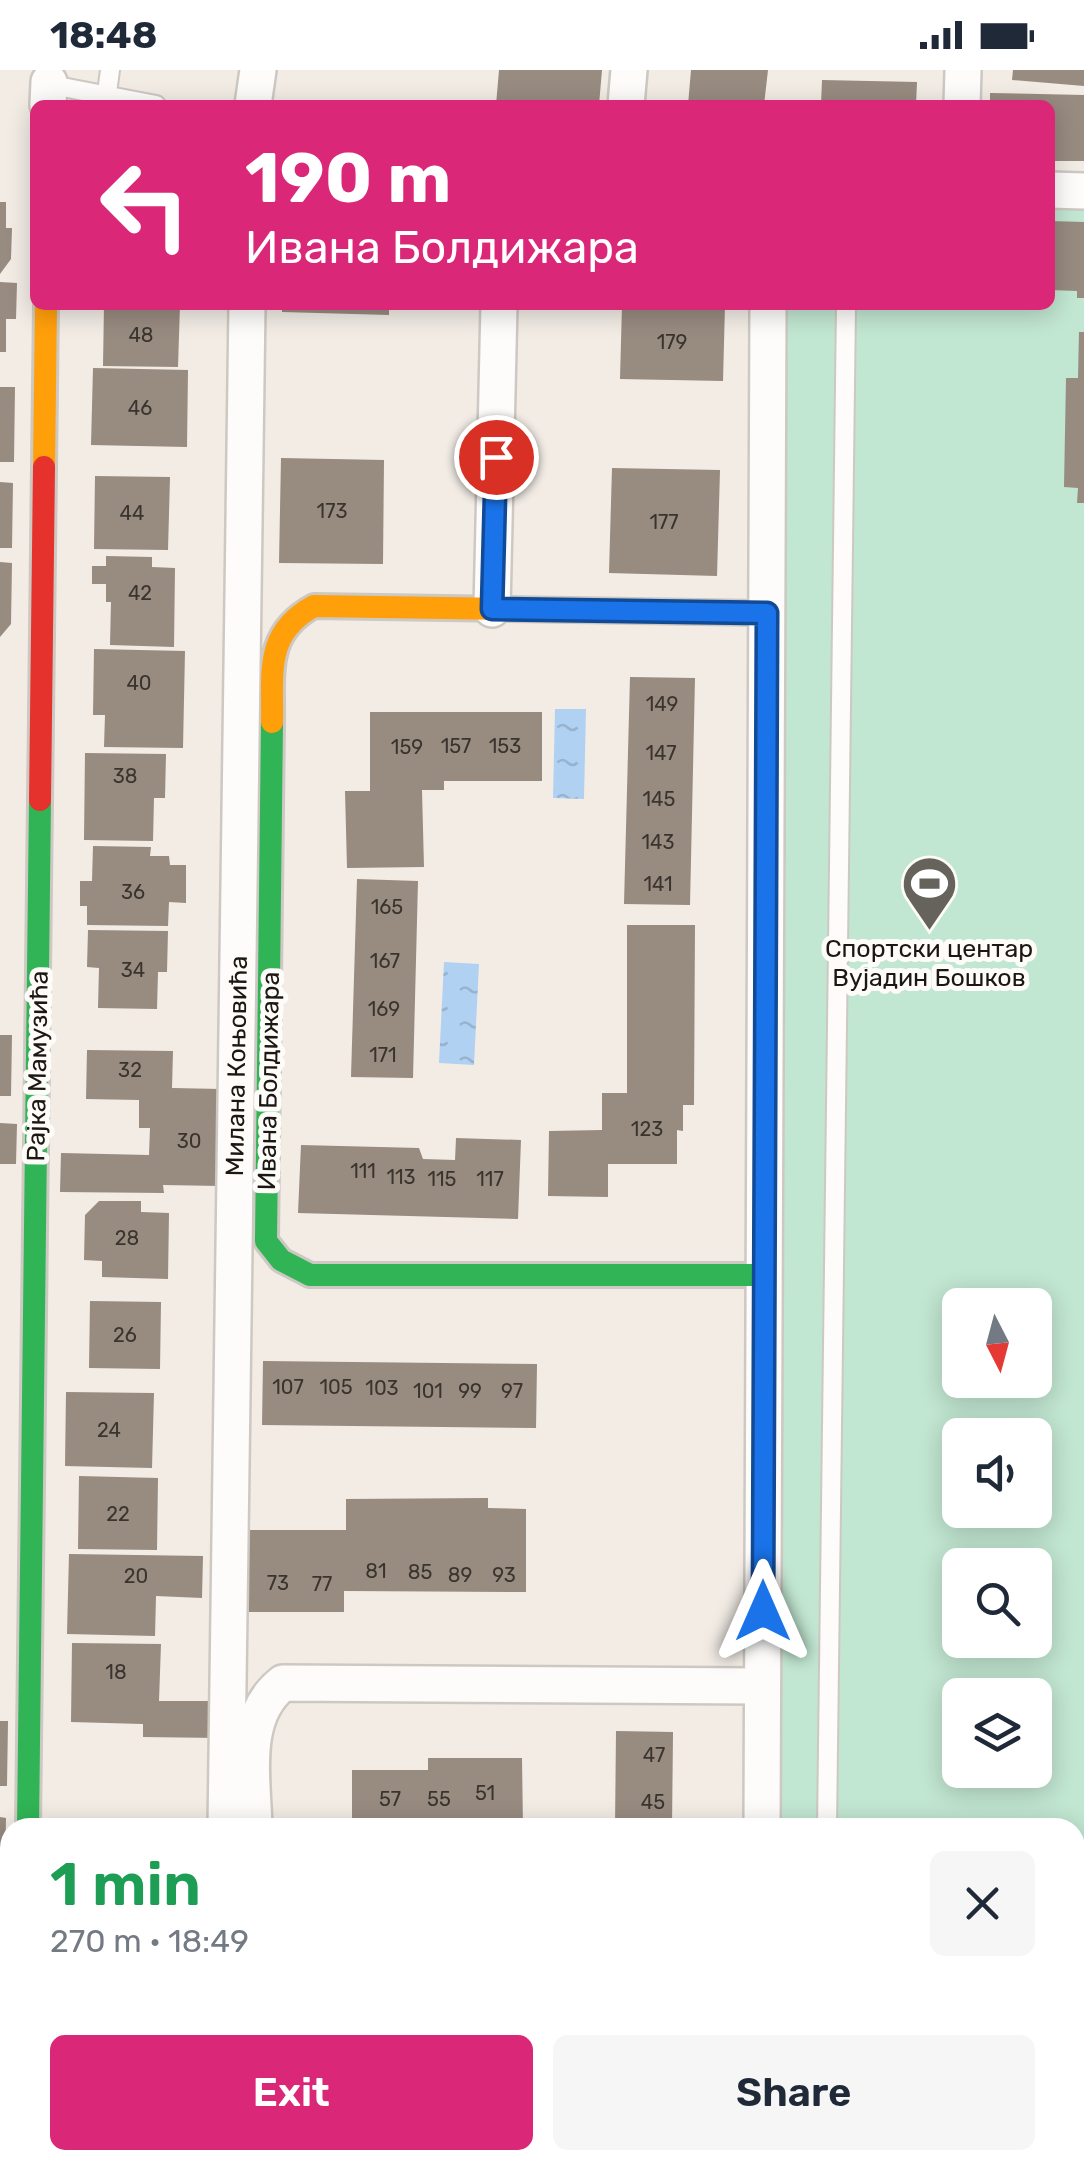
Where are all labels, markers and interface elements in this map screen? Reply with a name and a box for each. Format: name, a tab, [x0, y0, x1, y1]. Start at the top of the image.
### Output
text: 18:48	[50, 12, 157, 58]
text: 190 m	[245, 137, 451, 220]
icon: left	[80, 140, 210, 270]
text: Ивана Болдижара	[245, 221, 639, 274]
house number: 48	[128, 323, 154, 347]
house number: 179	[657, 330, 687, 354]
house number: 46	[128, 396, 152, 420]
pin	[454, 415, 539, 500]
icon: arrive	[469, 430, 524, 485]
house number: 173	[317, 499, 347, 523]
house number: 44	[120, 501, 144, 525]
house number: 177	[649, 510, 679, 534]
house number: 42	[128, 581, 152, 605]
house number: 40	[126, 671, 152, 695]
house number: 149	[646, 692, 678, 716]
house number: 157	[441, 734, 471, 758]
house number: 153	[489, 734, 521, 758]
house number: 159	[391, 735, 423, 759]
house number: 147	[646, 741, 676, 765]
house number: 38	[113, 764, 137, 788]
house number: 145	[643, 787, 675, 811]
house number: 143	[642, 830, 675, 854]
sports icon: Спортски центар Вујадин Бошков	[899, 853, 959, 932]
house number: 141	[643, 872, 673, 896]
house number: 36	[121, 880, 145, 904]
house number: 165	[371, 895, 403, 919]
place label: Спортски центар Вујадин Бошков	[825, 934, 1033, 992]
house number: 167	[370, 949, 400, 973]
street label: Милана Коњовића	[220, 955, 253, 1177]
house number: 34	[121, 958, 145, 982]
street label: Рајка Мамузића	[21, 970, 54, 1162]
street label: Ивана Болдижара	[252, 971, 285, 1191]
house number: 169	[368, 997, 400, 1021]
house number: 171	[369, 1043, 397, 1067]
house number: 32	[118, 1058, 142, 1082]
house number: 123	[631, 1117, 663, 1141]
house number: 30	[177, 1129, 201, 1153]
house number: 111	[350, 1159, 376, 1183]
house number: 113	[386, 1165, 416, 1189]
house number: 115	[428, 1167, 457, 1191]
house number: 117	[476, 1167, 504, 1191]
house number: 28	[115, 1226, 139, 1250]
north arrow	[942, 1288, 1052, 1398]
map controls	[942, 1288, 1052, 1788]
house number: 26	[113, 1323, 137, 1347]
house number: 107	[272, 1375, 304, 1399]
house number: 105	[319, 1375, 353, 1399]
house number: 103	[365, 1376, 399, 1400]
house number: 101	[413, 1379, 443, 1403]
house number: 99	[458, 1379, 482, 1403]
house number: 97	[501, 1379, 523, 1403]
house number: 24	[97, 1418, 121, 1442]
button: sound	[942, 1418, 1052, 1528]
house number: 22	[106, 1502, 130, 1526]
button: search	[942, 1548, 1052, 1658]
house number: 81	[365, 1559, 387, 1583]
position arrow	[711, 1559, 815, 1663]
house number: 85	[408, 1560, 432, 1584]
house number: 89	[448, 1563, 472, 1587]
house number: 93	[492, 1563, 516, 1587]
house number: 20	[124, 1564, 148, 1588]
house number: 73	[267, 1571, 289, 1595]
house number: 77	[312, 1572, 332, 1596]
house number: 18	[105, 1660, 127, 1684]
button: layers	[942, 1678, 1052, 1788]
house number: 47	[643, 1743, 665, 1767]
house number: 51	[475, 1781, 495, 1805]
house number: 57	[379, 1787, 401, 1811]
house number: 55	[427, 1787, 451, 1811]
house number: 45	[641, 1790, 665, 1814]
text: 1 min	[50, 1849, 201, 1920]
button: close	[930, 1851, 1035, 1956]
text: 270 m · 18:49	[50, 1922, 249, 1960]
button: Exit	[50, 2035, 533, 2150]
button: Share	[553, 2035, 1035, 2150]

